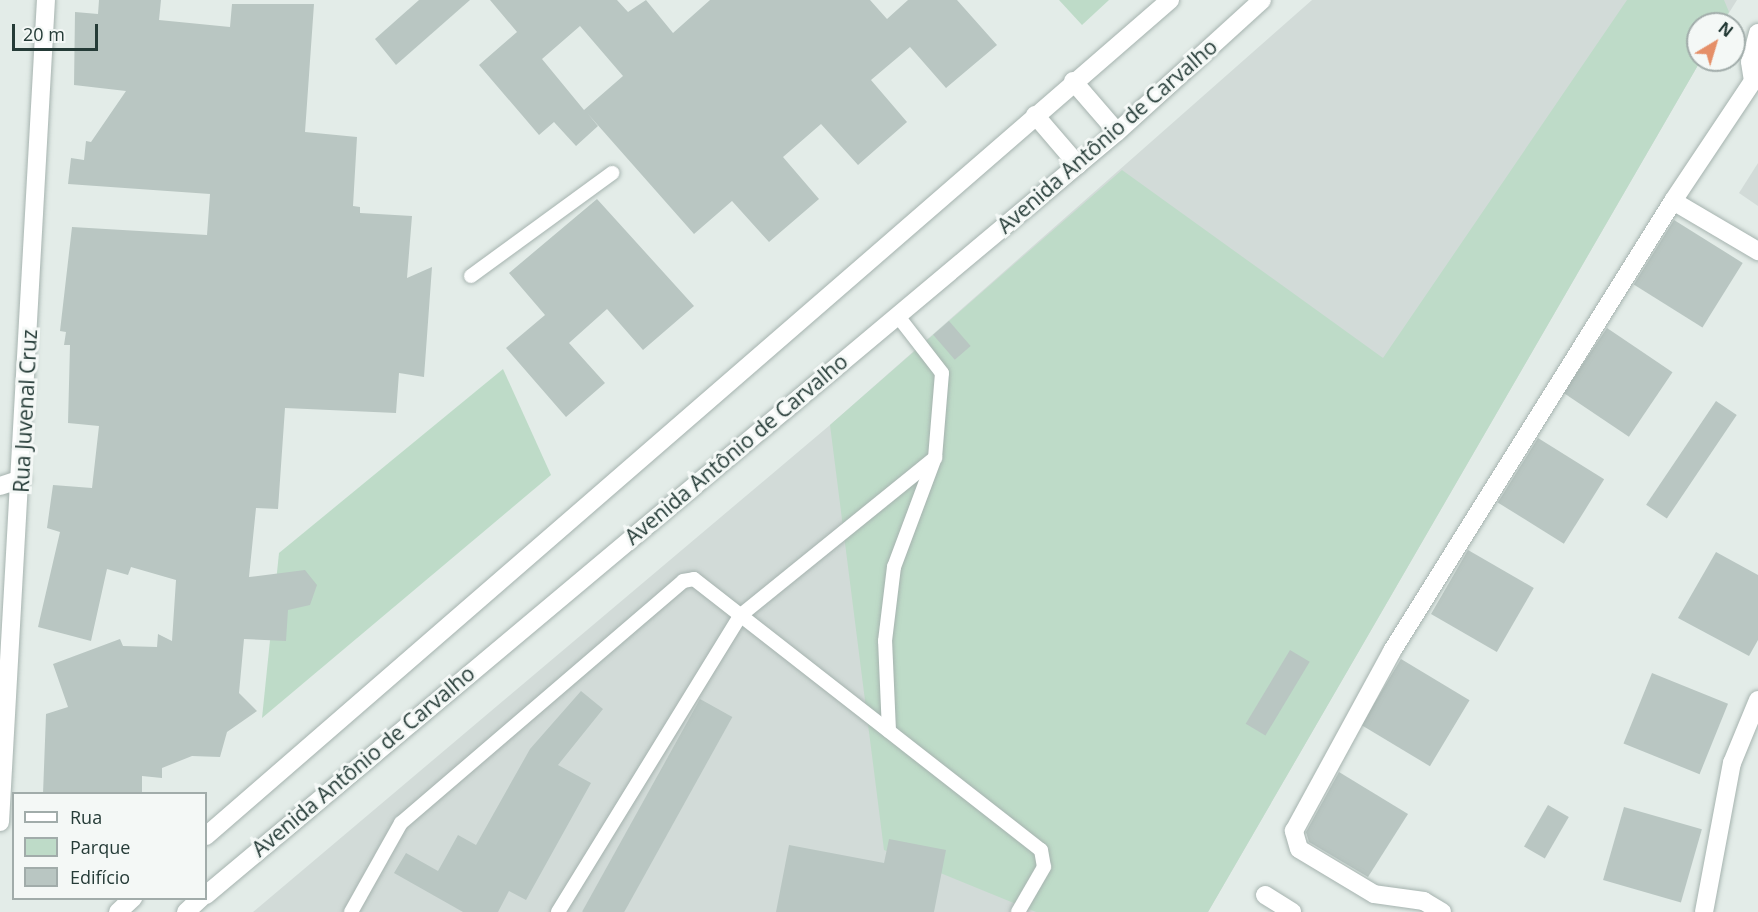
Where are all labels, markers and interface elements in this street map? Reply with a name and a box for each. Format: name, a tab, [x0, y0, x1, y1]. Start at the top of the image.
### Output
scale bar	[15, 12, 100, 50]
north arrow	[1686, 12, 1746, 72]
text: N	[1714, 17, 1738, 42]
text: 20 m	[23, 22, 65, 46]
street label: Avenida Antônio de Carvalho	[992, 34, 1222, 238]
street label: Rua Juvenal Cruz	[8, 329, 42, 493]
street label: Avenida Antônio de Carvalho	[620, 348, 852, 550]
street label: Avenida Antônio de Carvalho	[247, 660, 479, 862]
legend	[12, 792, 207, 900]
text: Rua	[70, 805, 102, 829]
text: Parque	[70, 835, 130, 859]
text: Edifício	[70, 865, 130, 889]

